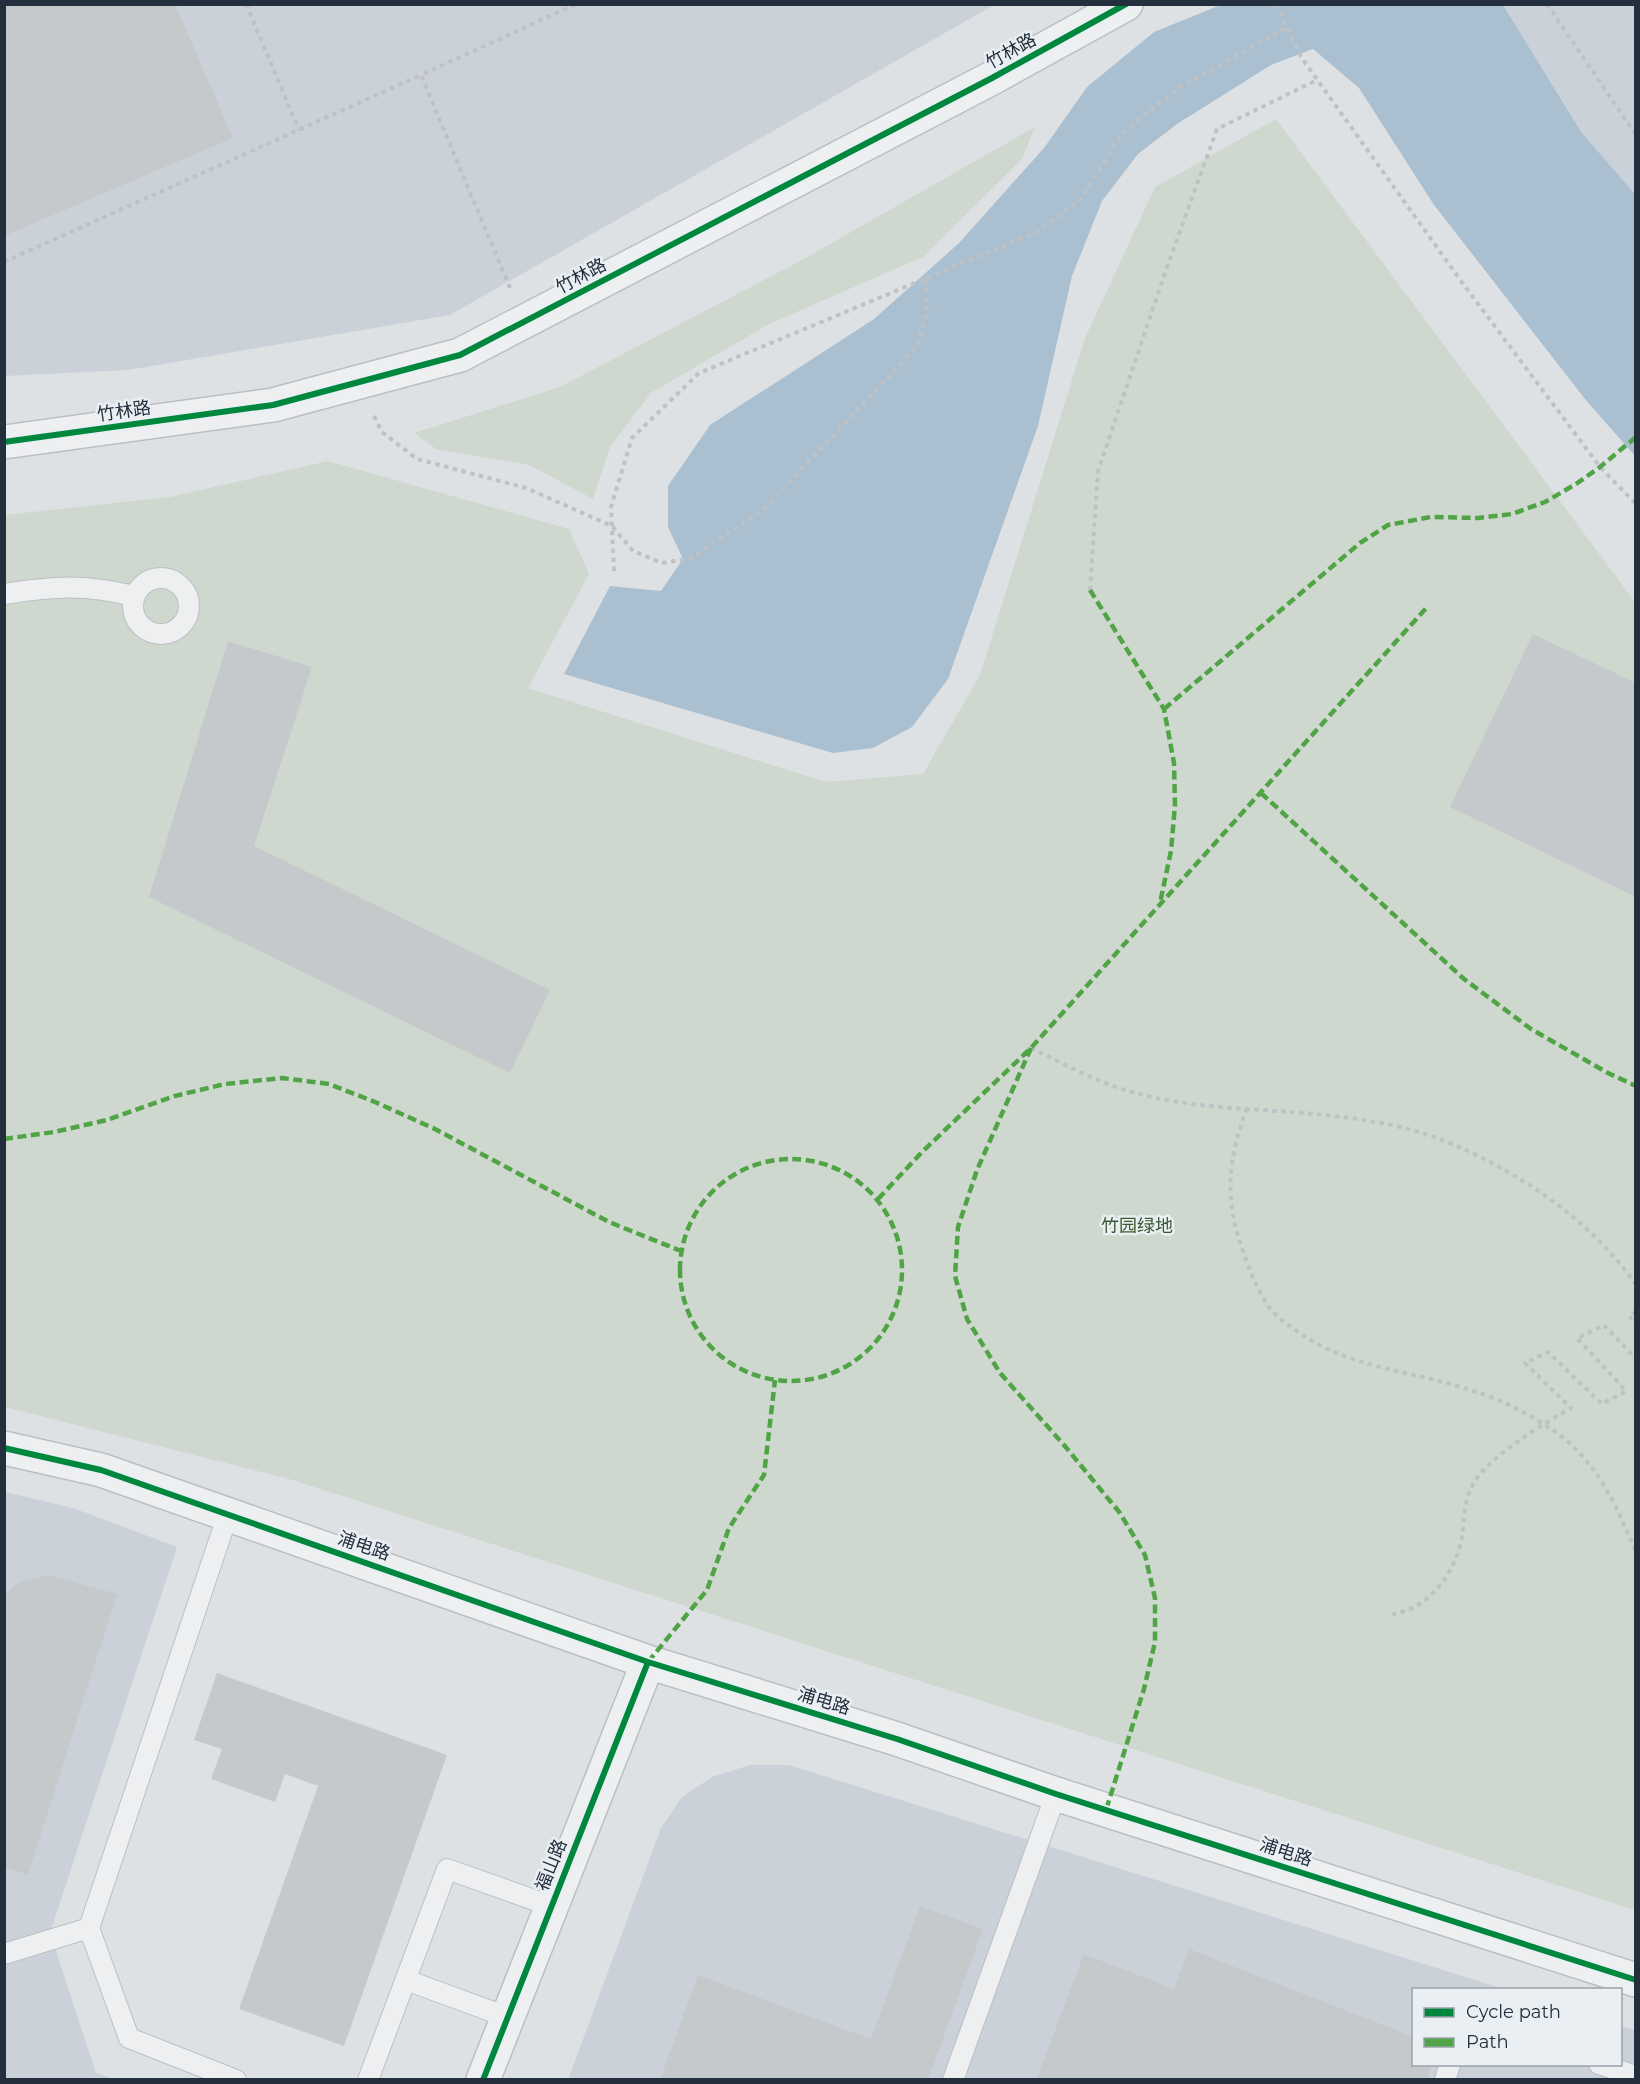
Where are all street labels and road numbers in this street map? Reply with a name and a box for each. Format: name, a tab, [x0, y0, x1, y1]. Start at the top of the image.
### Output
street label: 竹林路	[982, 28, 1040, 74]
street label: 竹林路	[552, 254, 610, 298]
street label: 竹林路	[96, 396, 152, 426]
street label: 浦电路	[335, 1527, 393, 1565]
street label: 浦电路	[795, 1683, 853, 1719]
street label: 浦电路	[1257, 1833, 1315, 1871]
street label: 福山路	[531, 1836, 571, 1894]

